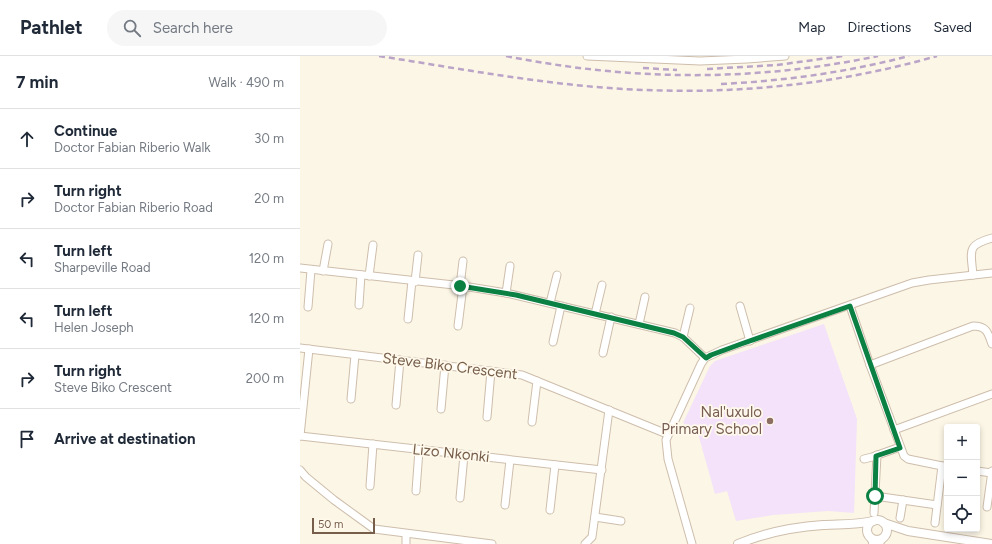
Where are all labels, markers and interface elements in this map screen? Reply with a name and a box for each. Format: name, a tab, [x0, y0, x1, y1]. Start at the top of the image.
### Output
search box	[107, 10, 387, 46]
text: Pathlet	[20, 16, 83, 39]
icon: search	[121, 17, 143, 39]
text: Search here	[153, 19, 233, 37]
text: Map	[798, 19, 826, 36]
text: Directions	[848, 19, 911, 36]
text: Saved	[933, 19, 972, 36]
text: 7 min	[16, 72, 58, 92]
text: Walk · 490 m	[208, 75, 284, 90]
text: Continue	[54, 122, 117, 140]
icon: ahead	[16, 128, 38, 150]
text: 30 m	[254, 131, 284, 146]
text: Doctor Fabian Riberio Walk	[54, 140, 211, 155]
text: Turn right	[54, 182, 122, 200]
icon: right	[16, 188, 38, 210]
text: 20 m	[254, 191, 284, 206]
text: Doctor Fabian Riberio Road	[54, 200, 213, 215]
text: Turn left	[54, 242, 112, 260]
icon: left	[16, 248, 38, 270]
text: 120 m	[249, 251, 284, 266]
text: Sharpeville Road	[54, 260, 151, 275]
route end	[451, 277, 469, 295]
text: Turn left	[54, 302, 112, 320]
icon: left	[16, 308, 38, 330]
text: 120 m	[249, 311, 284, 326]
text: Helen Joseph	[54, 320, 134, 335]
street label: Steve Biko Crescent	[381, 349, 519, 383]
text: Turn right	[54, 362, 122, 380]
icon: right	[16, 368, 38, 390]
text: 200 m	[246, 371, 284, 386]
text: Steve Biko Crescent	[54, 380, 172, 395]
place label: Nal'uxulo Primary School	[661, 403, 762, 438]
marker: Nal'uxulo Primary School	[765, 416, 775, 426]
map controls	[944, 424, 980, 532]
button: +	[944, 424, 980, 460]
icon: arrive	[16, 428, 38, 450]
text: Arrive at destination	[54, 430, 195, 448]
street label: Lizo Nkonki	[411, 440, 491, 466]
button: −	[944, 460, 980, 496]
route start	[866, 487, 884, 505]
button: locate	[944, 496, 980, 532]
scale bar	[312, 516, 375, 535]
text: 50 m	[318, 518, 343, 531]

